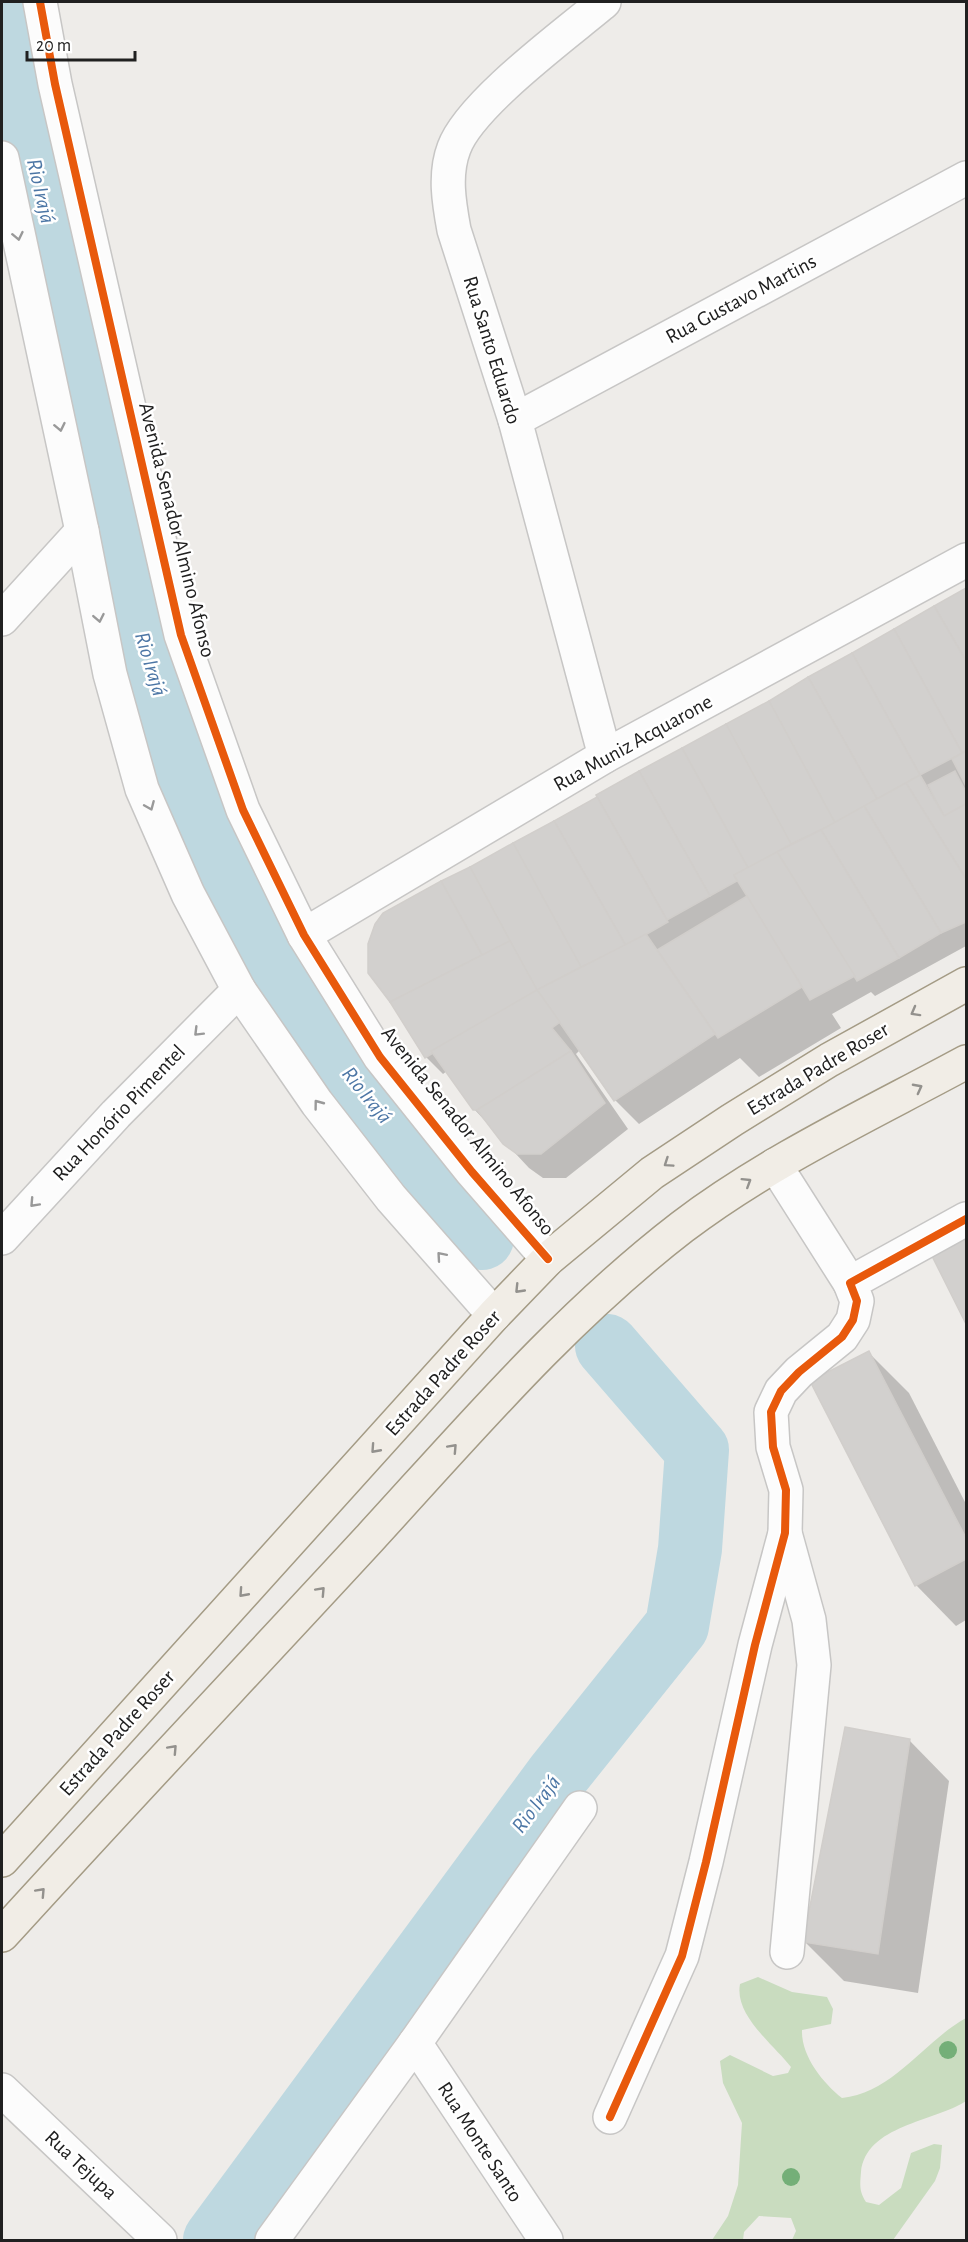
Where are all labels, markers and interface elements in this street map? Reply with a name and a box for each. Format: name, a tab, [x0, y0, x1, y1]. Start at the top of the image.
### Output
scale bar	[27, 24, 135, 62]
text: 20 m	[36, 37, 71, 55]
water label: Rio Irajá	[23, 157, 59, 225]
one-way arrow	[11, 231, 24, 241]
street label: Rua Gustavo Martins	[662, 250, 820, 348]
street label: Rua Santo Eduardo	[459, 273, 525, 427]
street label: Avenida Senador Almino Afonso	[135, 400, 219, 660]
one-way arrow	[53, 421, 66, 431]
one-way arrow	[92, 612, 105, 622]
water label: Rio Irajá	[131, 629, 171, 699]
street label: Rua Muniz Acquarone	[550, 691, 716, 795]
one-way arrow	[143, 799, 155, 810]
one-way arrow	[911, 1005, 921, 1016]
street label: Estrada Padre Roser	[744, 1018, 893, 1120]
street label: Avenida Senador Almino Afonso	[377, 1023, 559, 1239]
one-way arrow	[194, 1025, 204, 1036]
street label: Rua Honório Pimentel	[49, 1041, 189, 1185]
water label: Rio Irajá	[338, 1063, 396, 1127]
one-way arrow	[911, 1084, 922, 1095]
one-way arrow	[315, 1100, 326, 1111]
one-way arrow	[663, 1156, 674, 1167]
one-way arrow	[741, 1177, 751, 1189]
one-way arrow	[30, 1196, 41, 1207]
one-way arrow	[437, 1252, 448, 1262]
one-way arrow	[515, 1282, 526, 1292]
street label: Estrada Padre Roser	[381, 1306, 505, 1440]
one-way arrow	[371, 1443, 382, 1453]
one-way arrow	[446, 1444, 457, 1454]
one-way arrow	[239, 1587, 250, 1597]
one-way arrow	[313, 1587, 324, 1598]
street label: Estrada Padre Roser	[55, 1666, 179, 1800]
one-way arrow	[166, 1745, 177, 1756]
water label: Rio Irajá	[507, 1771, 565, 1837]
one-way arrow	[34, 1888, 45, 1899]
street label: Rua Monte Santo	[434, 2078, 526, 2206]
street label: Rua Tejupa	[41, 2127, 121, 2204]

